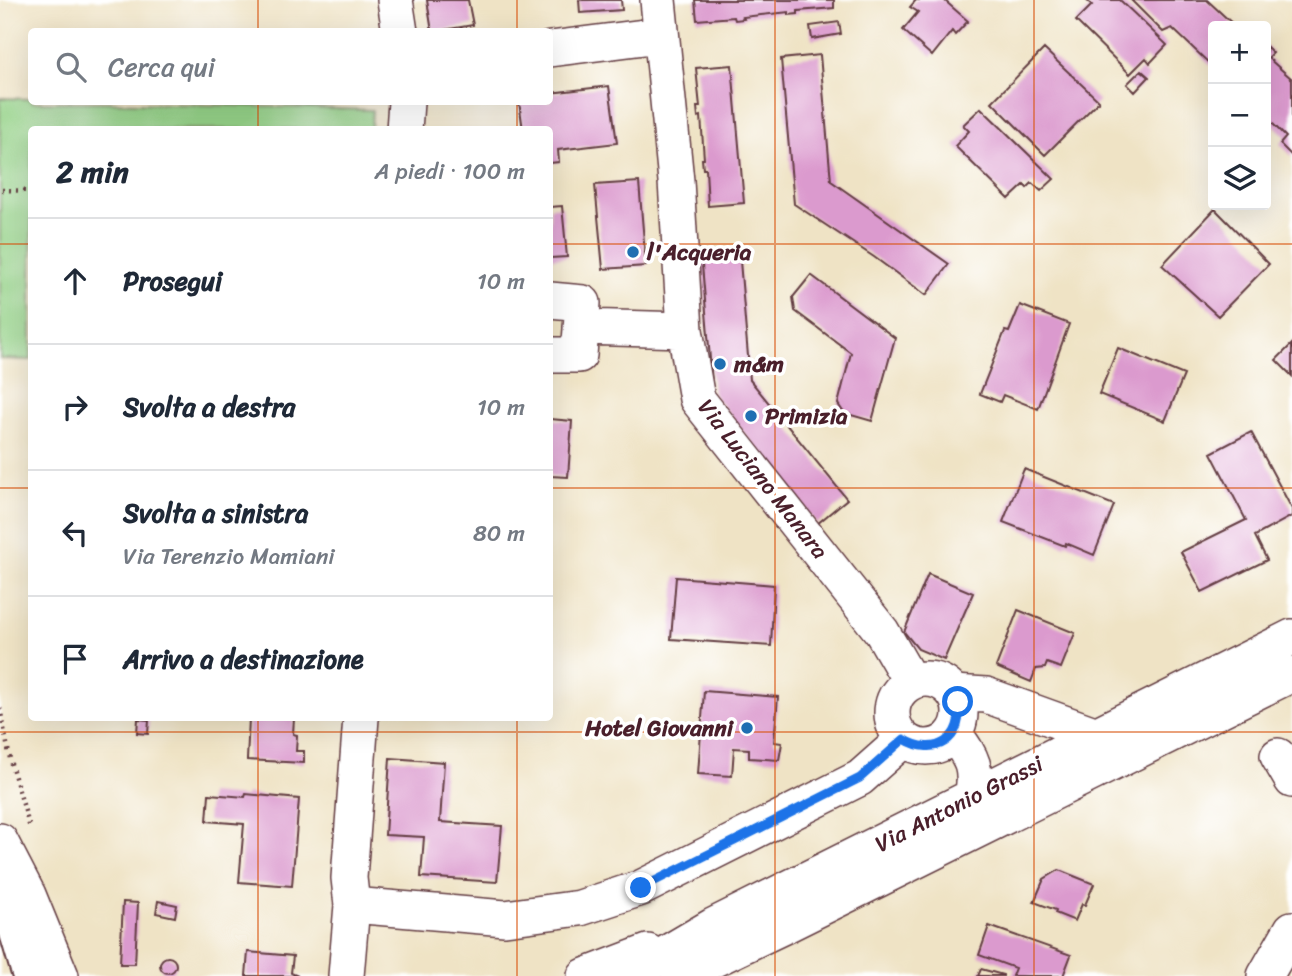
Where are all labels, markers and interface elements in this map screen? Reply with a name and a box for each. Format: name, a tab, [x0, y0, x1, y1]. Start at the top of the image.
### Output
map controls	[1208, 21, 1271, 210]
button: +	[1208, 21, 1271, 84]
search box	[28, 28, 553, 105]
text: Cerca qui	[108, 44, 215, 90]
icon: search	[52, 48, 90, 86]
button: −	[1208, 84, 1271, 147]
text: 2 min	[56, 145, 129, 199]
button: layers	[1208, 147, 1271, 210]
text: A piedi · 100 m	[374, 151, 525, 192]
place label: l'Acqueria	[646, 232, 752, 273]
marker: l'Acqueria	[625, 244, 641, 260]
text: Prosegui	[123, 258, 222, 304]
text: 10 m	[477, 261, 525, 302]
icon: ahead	[56, 262, 94, 300]
place label: m&m	[733, 344, 784, 385]
marker: m&m	[712, 356, 728, 372]
text: Svolta a destra	[123, 384, 295, 430]
text: 10 m	[477, 387, 525, 428]
icon: right	[56, 388, 94, 426]
street label: Via Luciano Manara	[687, 390, 839, 569]
place label: Primizia	[765, 396, 848, 437]
marker: Primizia	[743, 408, 759, 424]
text: Svolta a sinistra	[123, 490, 308, 536]
text: 80 m	[473, 513, 525, 554]
icon: left	[56, 514, 94, 552]
text: Via Terenzio Mamiani	[123, 536, 335, 577]
text: Arrivo a destinazione	[123, 636, 364, 682]
icon: arrive	[56, 640, 94, 678]
route start	[942, 686, 973, 717]
place label: Hotel Giovanni	[584, 708, 735, 749]
marker: Hotel Giovanni	[739, 720, 755, 736]
street label: Via Antonio Grassi	[867, 744, 1051, 864]
route end	[625, 872, 656, 903]

